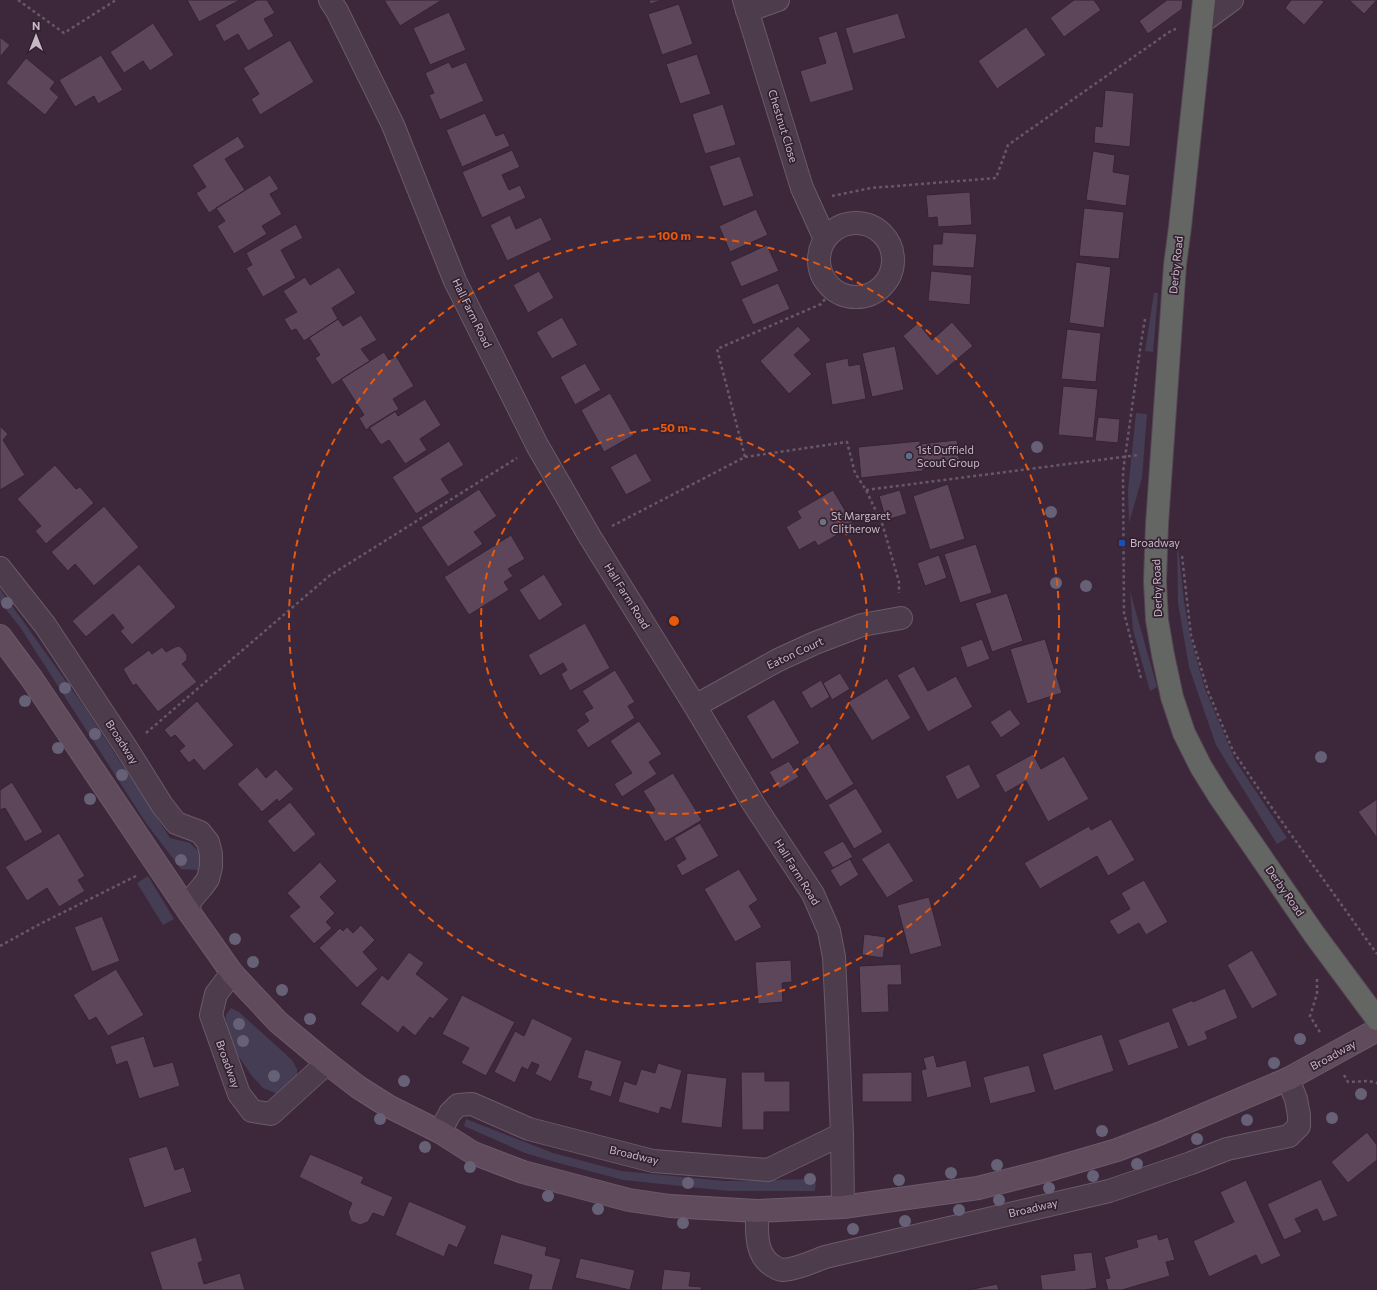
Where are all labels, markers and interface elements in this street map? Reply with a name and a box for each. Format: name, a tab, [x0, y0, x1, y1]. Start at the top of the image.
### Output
north arrow	[16, 16, 56, 56]
text: N	[32, 19, 40, 32]
street label: Chestnut Close	[766, 88, 801, 164]
text: 100 m	[657, 228, 691, 242]
street label: Derby Road	[1166, 235, 1185, 295]
street label: Hall Farm Road	[450, 276, 495, 349]
text: 50 m	[660, 420, 688, 434]
place label: 1st Duffield Scout Group	[917, 443, 980, 469]
marker: 1st Duffield Scout Group	[904, 451, 914, 461]
place label: St Margaret Clitherow	[831, 509, 891, 535]
marker: St Margaret Clitherow	[818, 517, 828, 527]
place label: Broadway	[1130, 536, 1180, 549]
marker: Broadway	[1117, 538, 1127, 548]
street label: Derby Road	[1149, 559, 1164, 617]
street label: Hall Farm Road	[602, 560, 653, 631]
centre of rings	[667, 614, 681, 628]
street label: Eaton Court	[764, 634, 826, 671]
street label: Broadway	[103, 717, 142, 766]
street label: Hall Farm Road	[772, 836, 823, 907]
street label: Derby Road	[1263, 863, 1307, 918]
street label: Broadway	[1308, 1037, 1358, 1072]
street label: Broadway	[214, 1038, 243, 1090]
street label: Broadway	[608, 1143, 660, 1167]
street label: Broadway	[1007, 1195, 1059, 1219]

